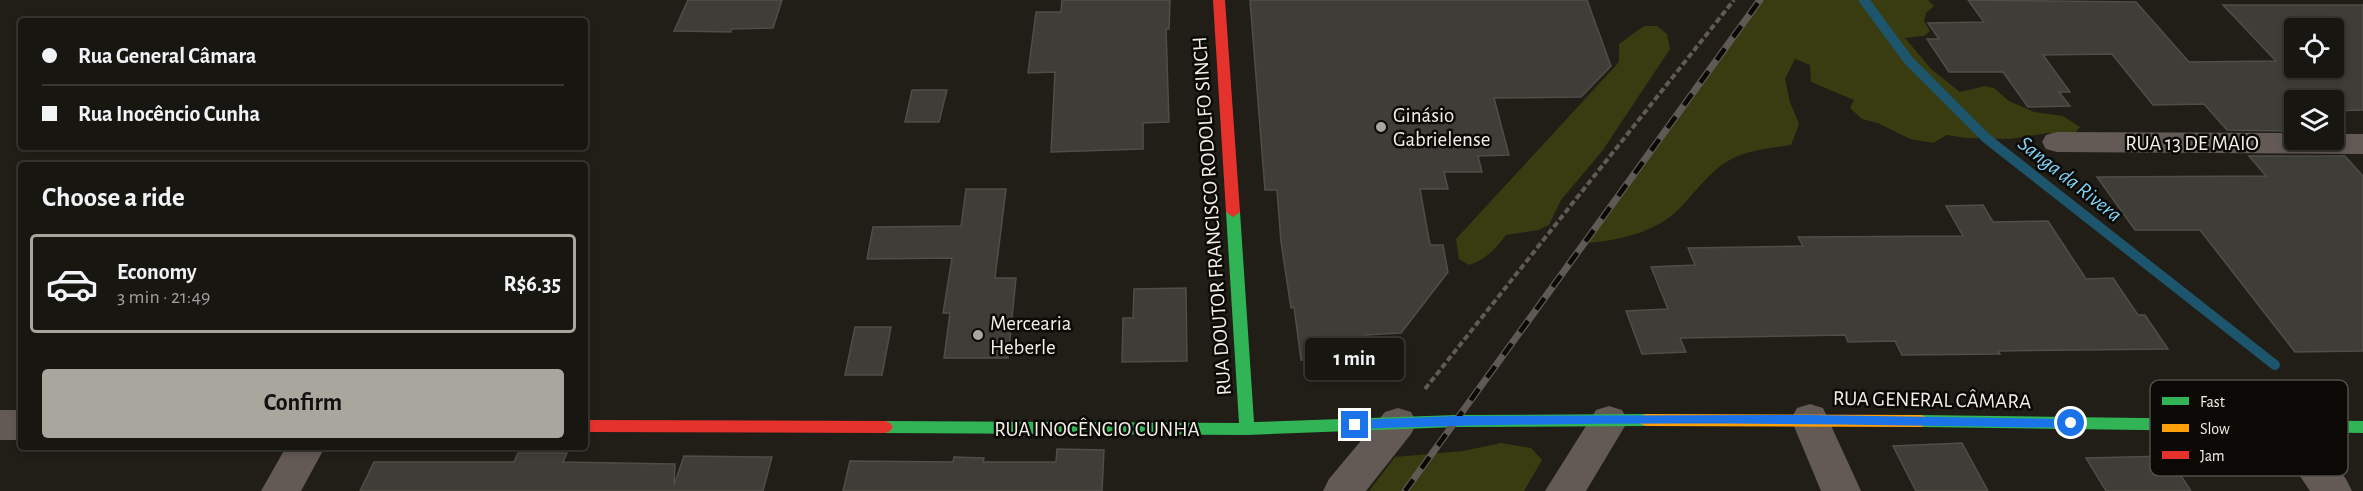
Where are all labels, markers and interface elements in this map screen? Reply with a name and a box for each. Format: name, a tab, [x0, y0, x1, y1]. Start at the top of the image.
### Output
map controls	[2284, 18, 2344, 150]
button: locate	[2284, 18, 2344, 78]
street label: RUA DOUTOR FRANCISCO RODOLFO SINCH	[1189, 36, 1235, 396]
text: Rua General Câmara	[78, 45, 256, 67]
button: layers	[2284, 90, 2344, 150]
text: Rua Inocêncio Cunha	[78, 103, 260, 125]
place label: Ginásio Gabrielense	[1393, 105, 1490, 150]
marker: Ginásio Gabrielense	[1374, 120, 1388, 134]
water label: Sanga da Rivera	[2014, 132, 2126, 226]
street label: RUA 13 DE MAIO	[2125, 133, 2259, 154]
text: Choose a ride	[42, 184, 185, 211]
icon: car	[45, 257, 99, 311]
text: Economy	[117, 261, 197, 283]
text: R$6.35	[503, 273, 561, 295]
text: 3 min · 21:49	[117, 287, 210, 307]
place label: Mercearia Heberle	[990, 313, 1072, 358]
marker: Mercearia Heberle	[971, 328, 985, 342]
callout: 1 min	[1306, 338, 1404, 380]
text: 1 min	[1333, 349, 1376, 369]
button: Confirm	[42, 369, 564, 438]
legend	[2150, 380, 2348, 476]
street label: RUA GENERAL CÂMARA	[1833, 386, 2031, 412]
text: Fast	[2200, 394, 2225, 410]
route start	[2057, 409, 2084, 436]
route end	[1341, 411, 1368, 438]
street label: RUA INOCÊNCIO CUNHA	[994, 417, 1200, 440]
text: Slow	[2200, 421, 2230, 437]
text: Jam	[2200, 448, 2225, 464]

